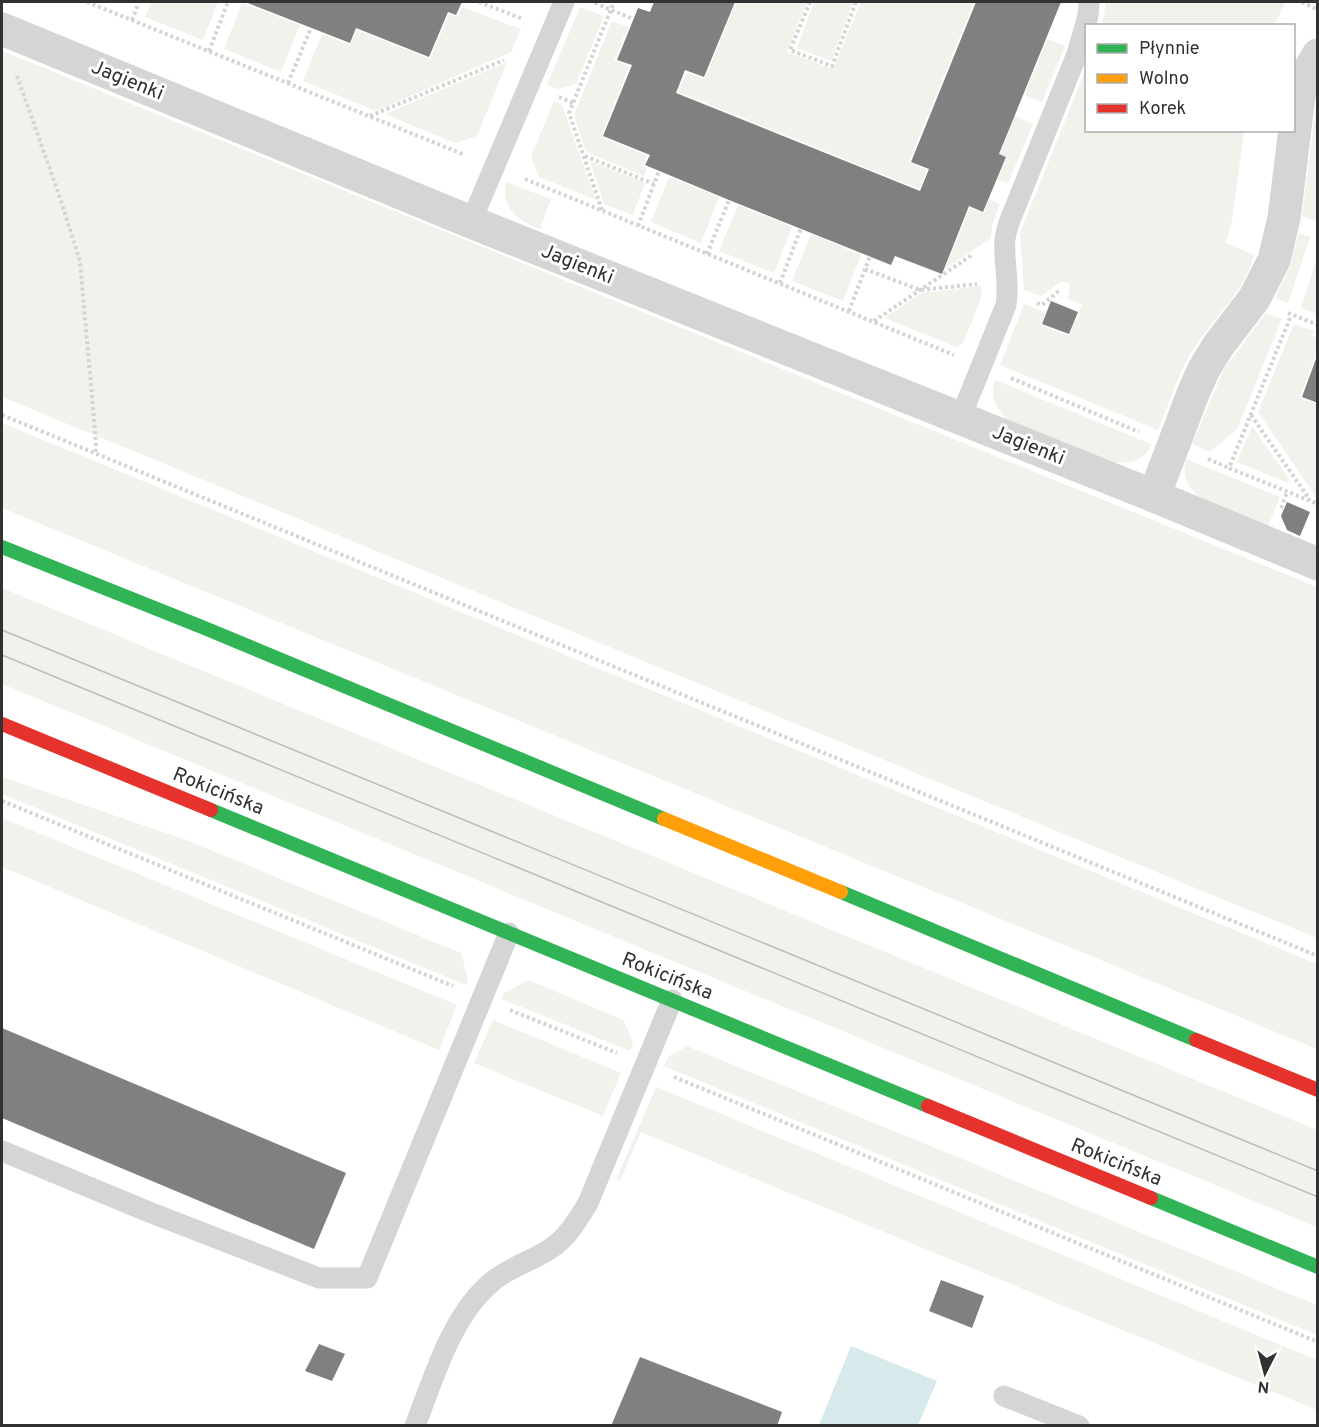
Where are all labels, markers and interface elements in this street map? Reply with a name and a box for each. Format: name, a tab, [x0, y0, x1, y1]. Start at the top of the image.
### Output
legend	[1085, 24, 1295, 132]
text: Płynnie	[1139, 38, 1200, 61]
street label: Jagienki	[87, 55, 167, 107]
text: Wolno	[1139, 68, 1189, 91]
text: Korek	[1139, 98, 1186, 121]
street label: Jagienki	[537, 239, 617, 291]
street label: Jagienki	[988, 420, 1068, 472]
street label: Rokicińska	[169, 762, 267, 822]
street label: Rokicińska	[618, 947, 716, 1007]
street label: Rokicińska	[1067, 1133, 1165, 1193]
north arrow	[1235, 1343, 1295, 1403]
text: N	[1257, 1375, 1270, 1396]

